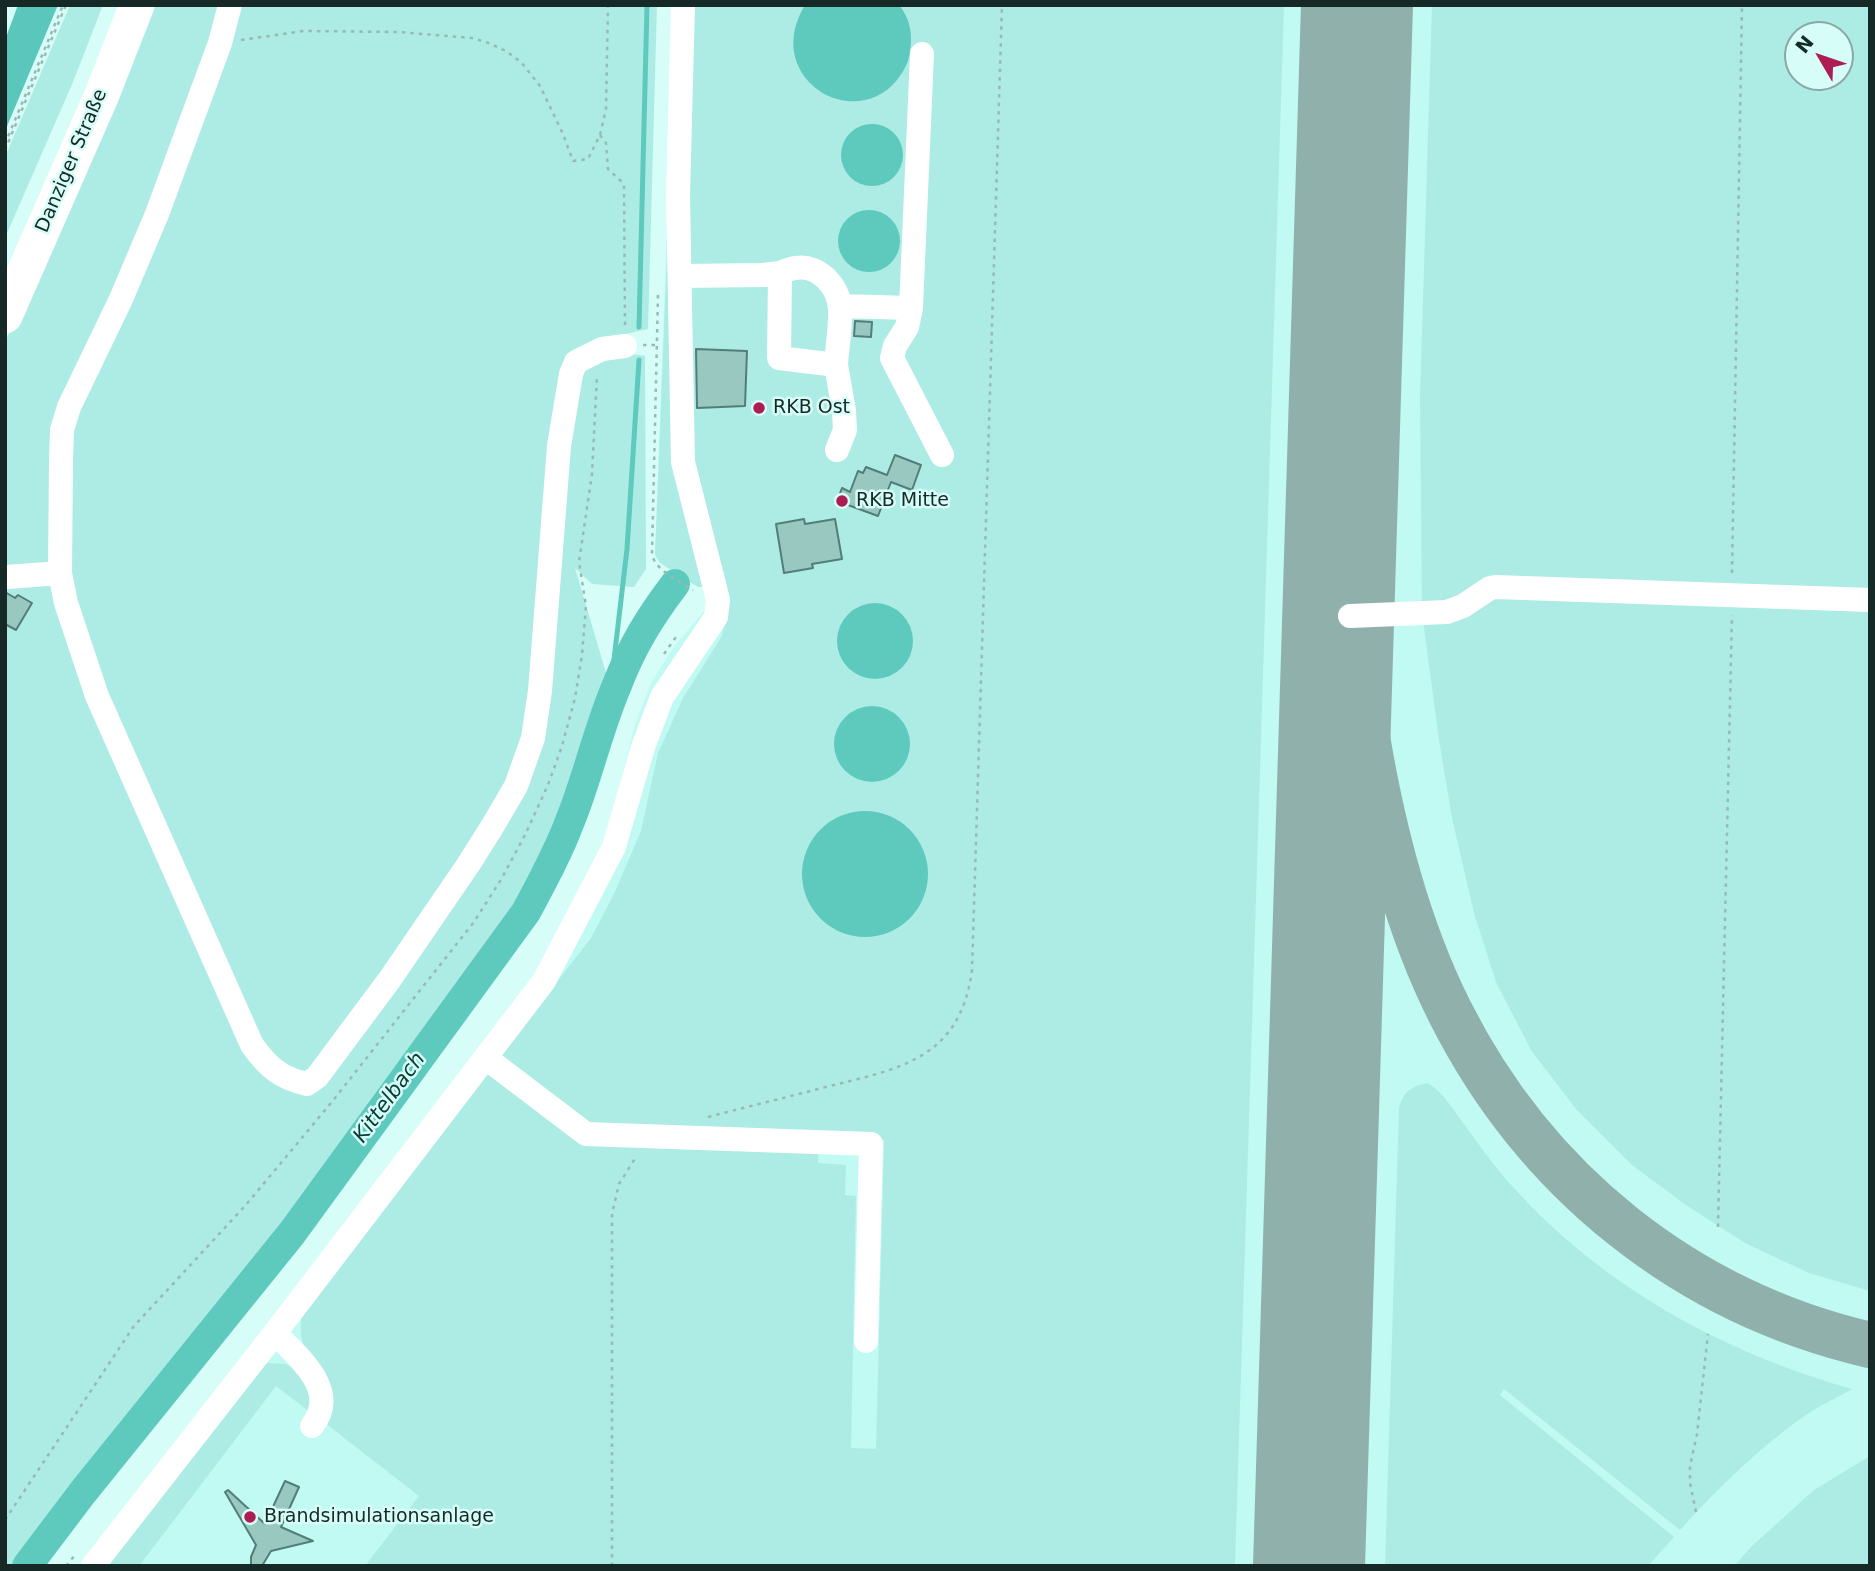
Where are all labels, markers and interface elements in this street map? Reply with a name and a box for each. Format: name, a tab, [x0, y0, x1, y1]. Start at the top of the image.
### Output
north arrow	[1784, 21, 1854, 91]
text: N	[1791, 31, 1818, 57]
street label: Danziger Straße	[31, 86, 113, 236]
place label: RKB Ost	[773, 397, 850, 419]
marker: RKB Ost	[751, 400, 767, 416]
place label: RKB Mitte	[856, 490, 949, 512]
marker: RKB Mitte	[834, 493, 850, 509]
water label: Kittelbach	[349, 1048, 431, 1148]
place label: Brandsimulationsanlage	[264, 1506, 494, 1528]
marker: Brandsimulationsanlage	[242, 1509, 258, 1525]

